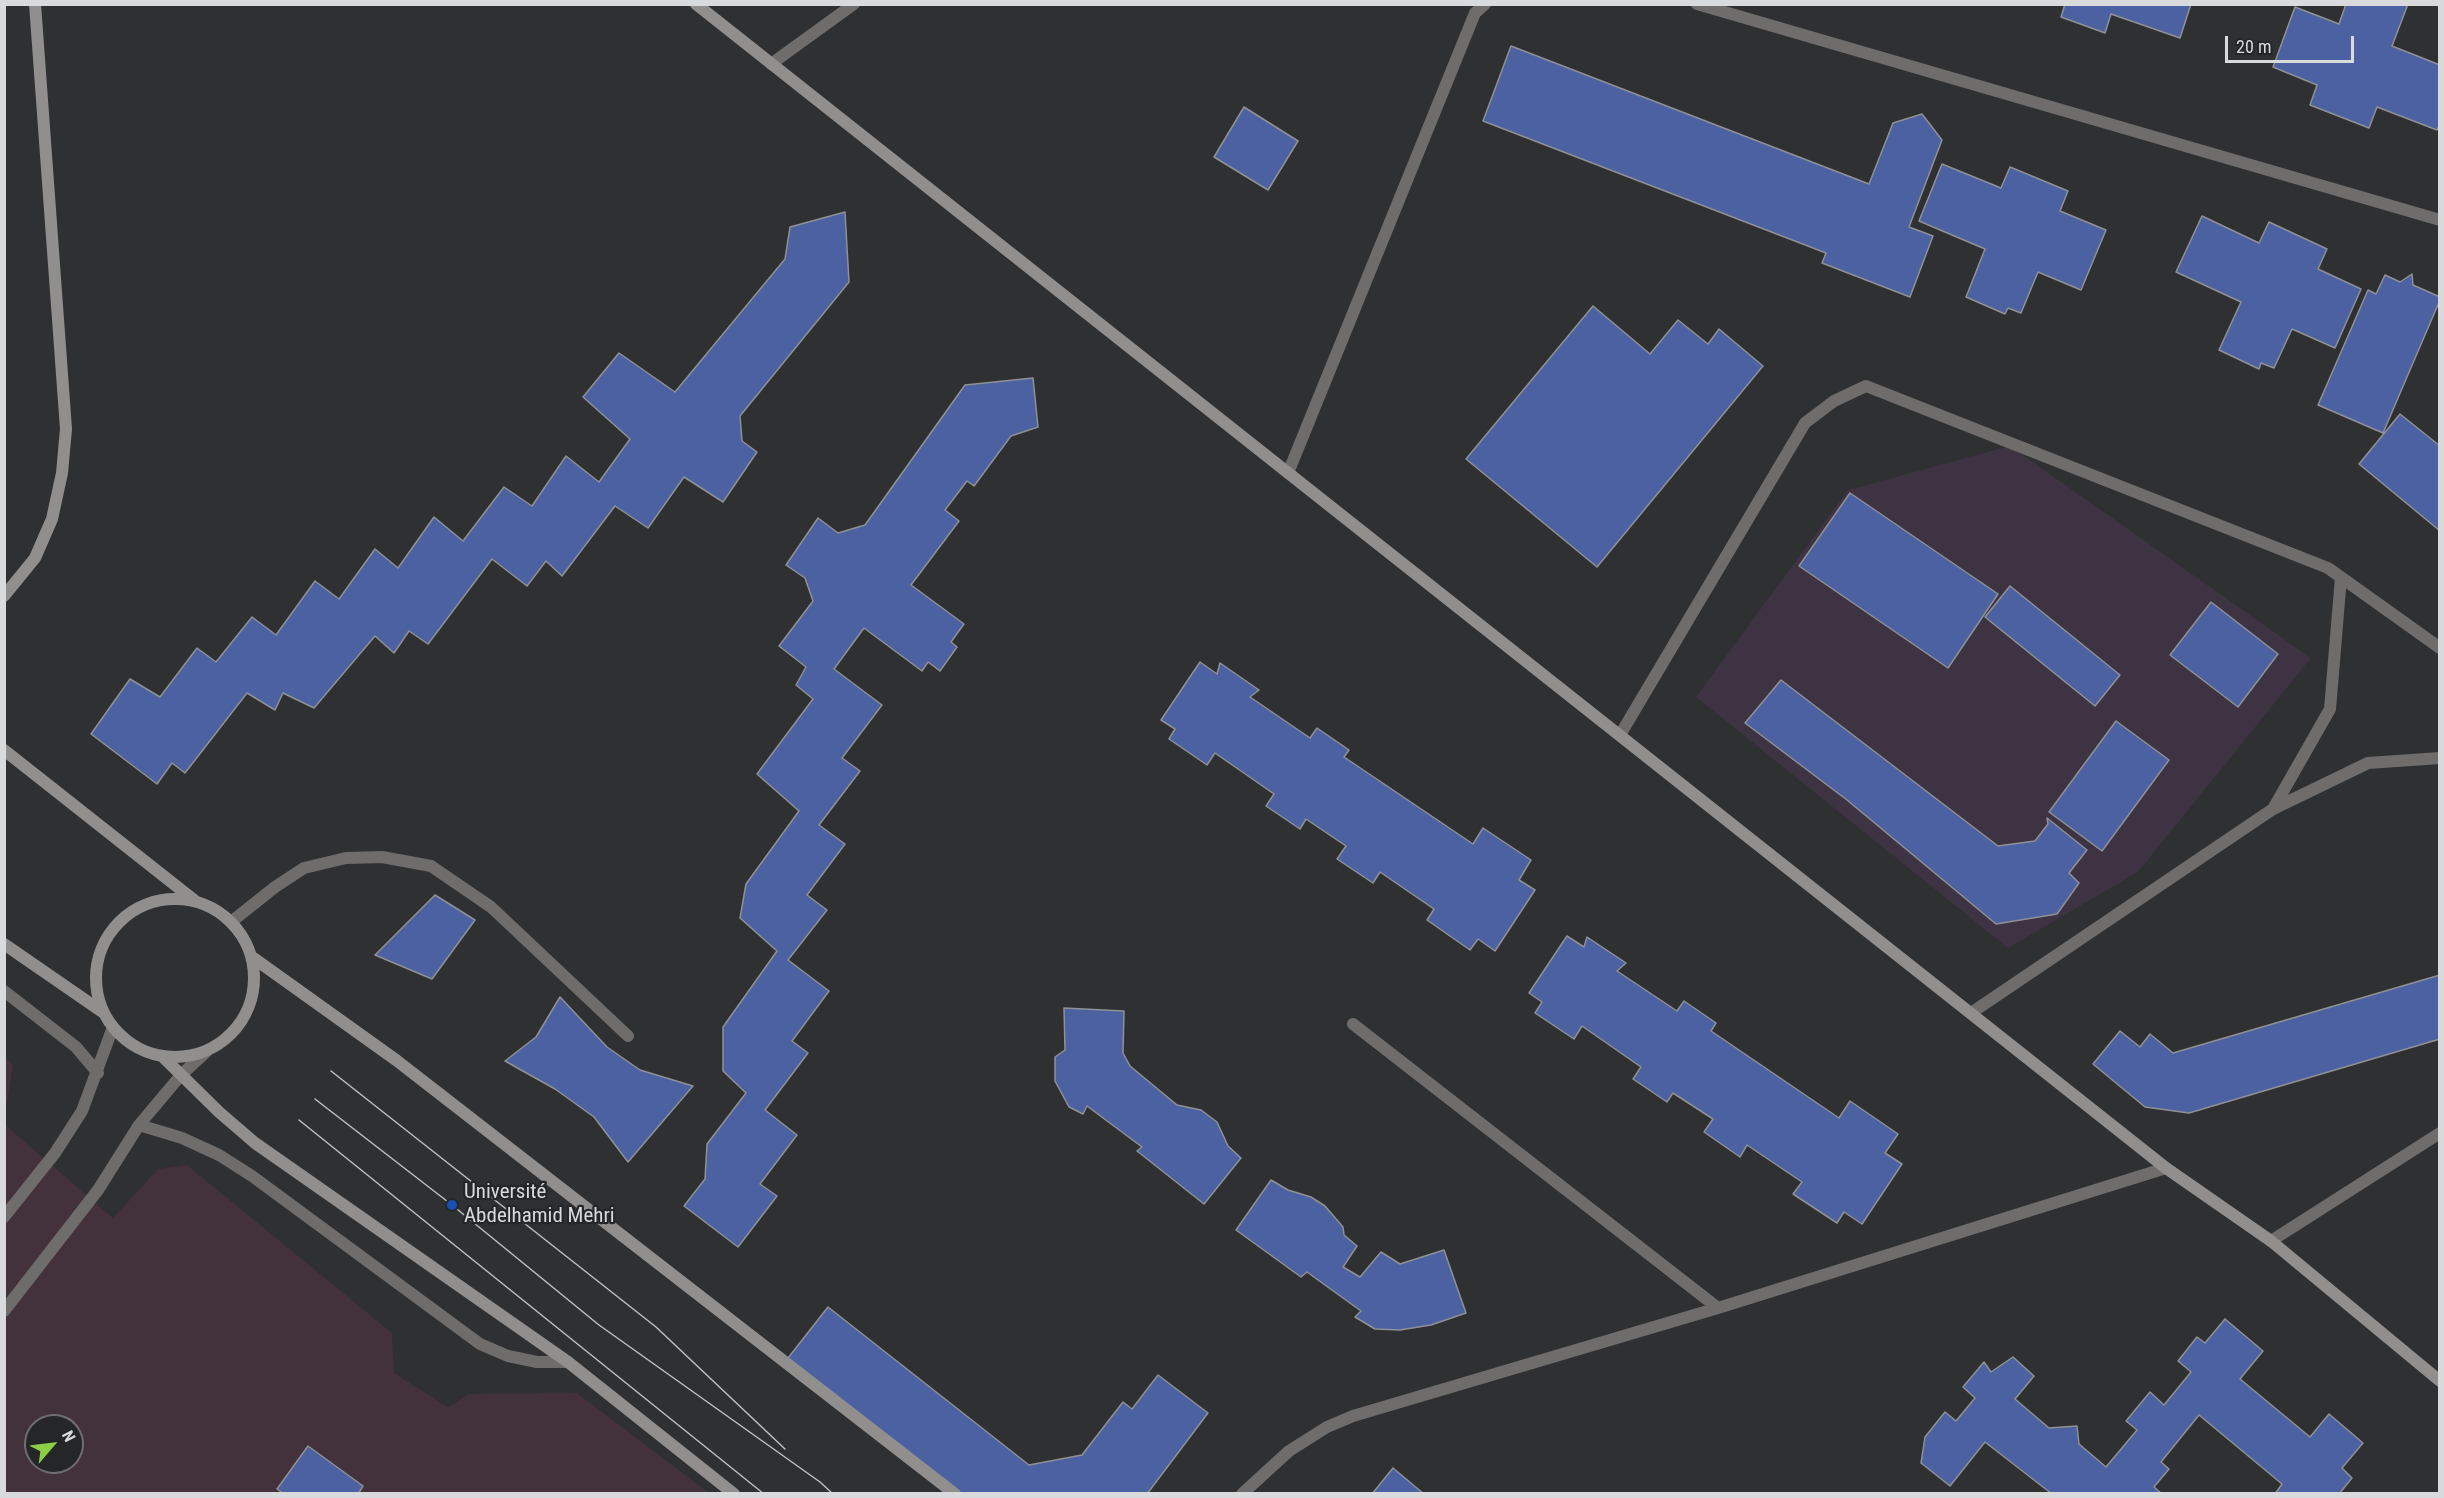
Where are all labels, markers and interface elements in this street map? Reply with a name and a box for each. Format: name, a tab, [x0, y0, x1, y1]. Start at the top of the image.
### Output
scale bar	[2228, 24, 2357, 62]
text: 20 m	[2236, 36, 2271, 57]
place label: Université Abdelhamid Mehri	[464, 1180, 615, 1230]
marker: Université Abdelhamid Mehri	[445, 1198, 459, 1212]
north arrow	[24, 1414, 84, 1474]
text: N	[58, 1427, 79, 1445]

